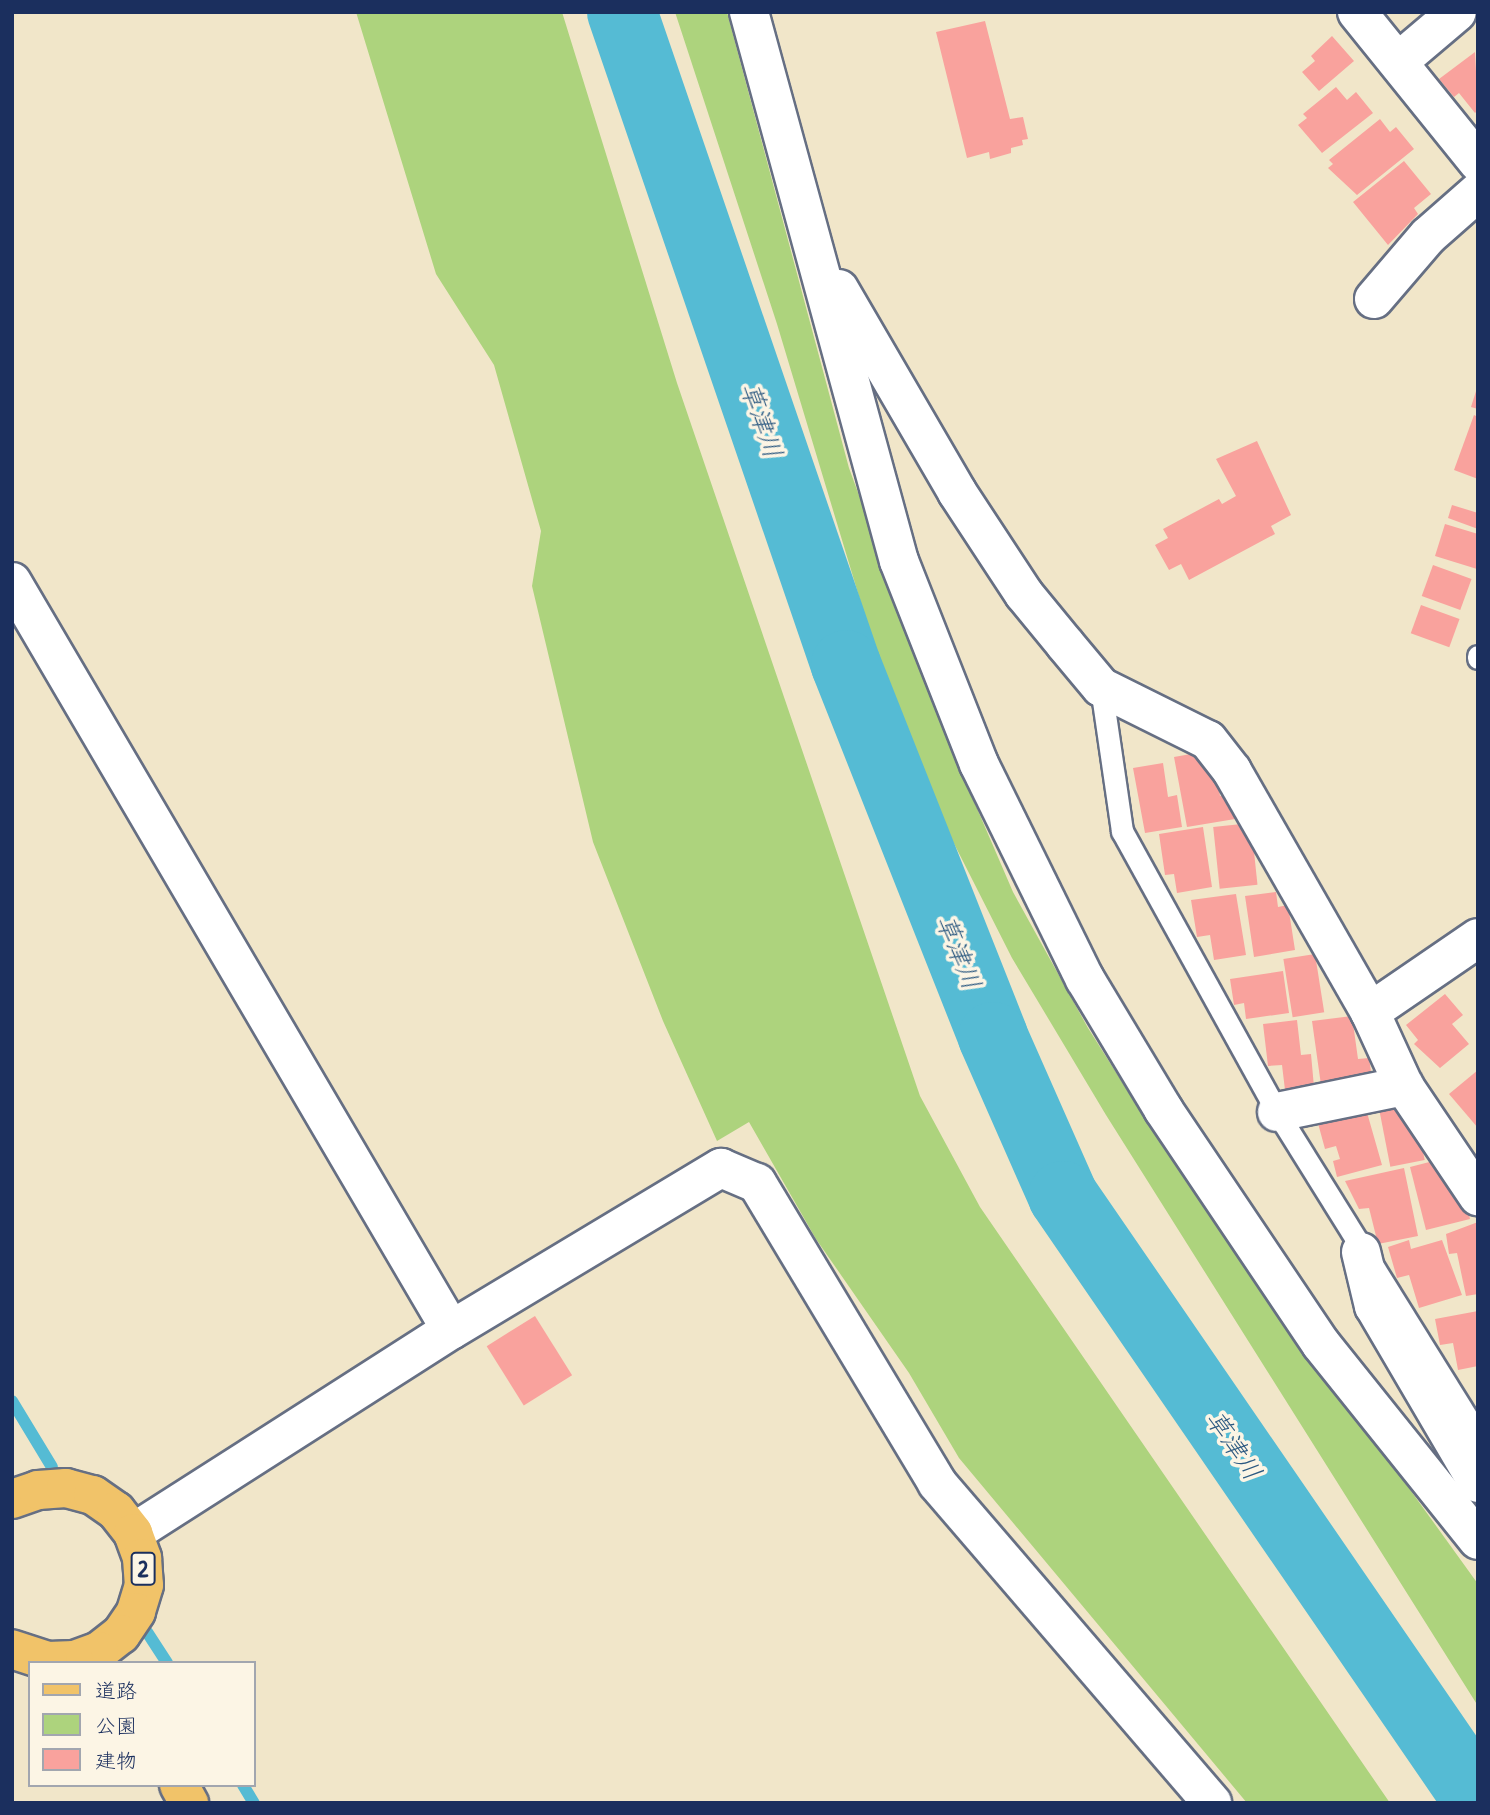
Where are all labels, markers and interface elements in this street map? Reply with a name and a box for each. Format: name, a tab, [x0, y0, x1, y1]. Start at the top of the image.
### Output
water label: 草津川	[735, 378, 789, 462]
water label: 草津川	[930, 910, 988, 994]
water label: 草津川	[1199, 1404, 1269, 1486]
road number: 2	[129, 1550, 157, 1588]
legend	[28, 1661, 256, 1787]
text: 道路	[95, 1676, 137, 1705]
text: 公園	[95, 1711, 137, 1740]
text: 建物	[95, 1746, 137, 1775]

